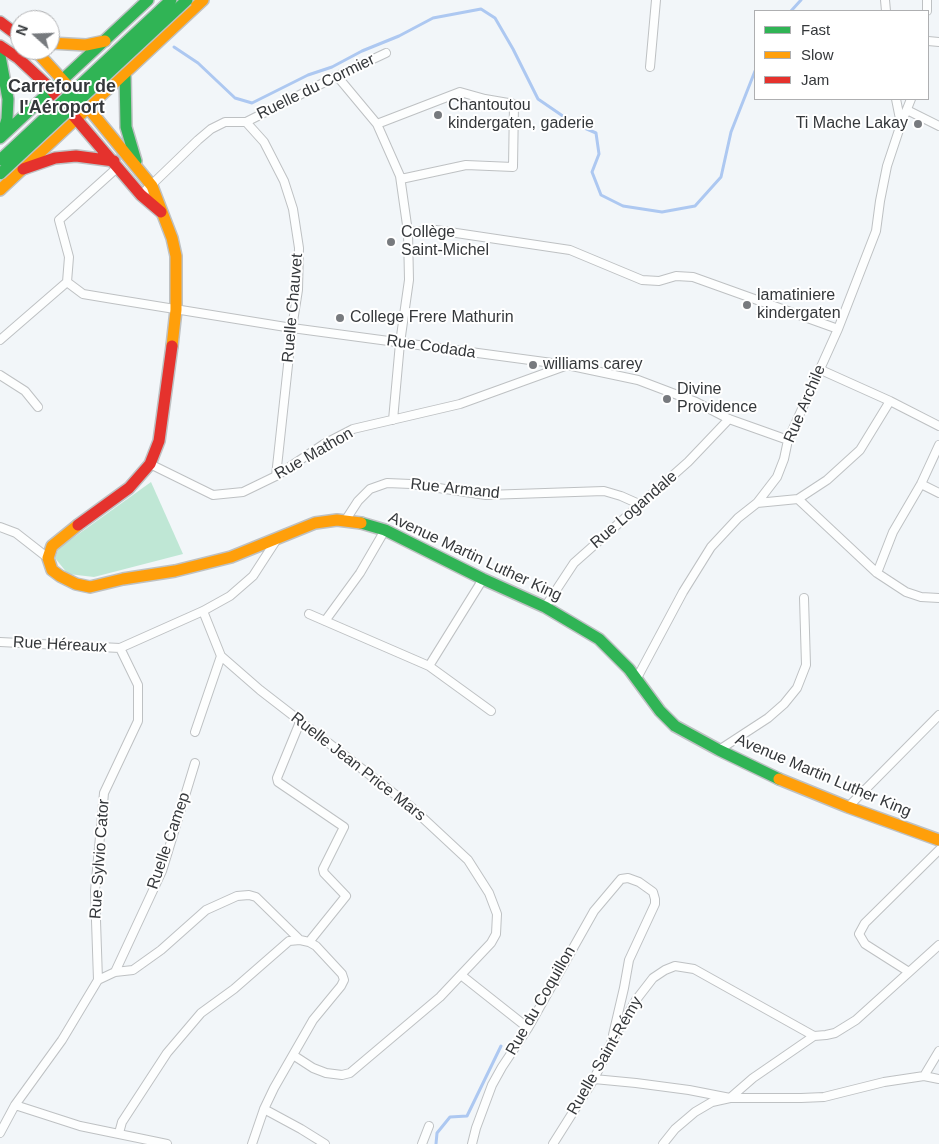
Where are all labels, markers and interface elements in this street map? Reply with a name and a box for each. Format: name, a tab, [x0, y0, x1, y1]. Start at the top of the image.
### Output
north arrow	[10, 10, 60, 60]
legend	[754, 10, 929, 100]
text: Fast	[801, 21, 830, 38]
text: N	[13, 23, 31, 38]
text: Slow	[801, 46, 834, 63]
street label: Ruelle du Cormier	[254, 50, 378, 124]
text: Jam	[801, 71, 829, 88]
district label: Carrefour de l'Aéroport	[8, 76, 116, 118]
place label: Chantoutou kindergaten, gaderie	[448, 96, 594, 134]
marker: Chantoutou kindergaten, gaderie	[432, 109, 444, 121]
place label: Ti Mache Lakay	[796, 114, 908, 134]
marker: Ti Mache Lakay	[912, 118, 924, 130]
place label: Collège Saint-Michel	[401, 223, 489, 261]
marker: Collège Saint-Michel	[385, 236, 397, 248]
street label: Ruelle Chauvet	[279, 253, 307, 363]
place label: lamatiniere kindergaten	[757, 286, 841, 324]
marker: lamatiniere kindergaten	[741, 299, 753, 311]
place label: College Frere Mathurin	[350, 308, 514, 328]
marker: College Frere Mathurin	[334, 312, 346, 324]
street label: Rue Codada	[385, 331, 477, 363]
place label: williams carey	[543, 355, 643, 375]
marker: williams carey	[527, 359, 539, 371]
street label: Rue Archile	[780, 362, 830, 446]
place label: Divine Providence	[677, 380, 757, 418]
marker: Divine Providence	[661, 393, 673, 405]
street label: Rue Mathon	[271, 424, 357, 484]
street label: Rue Logandale	[587, 467, 681, 553]
street label: Rue Armand	[409, 475, 501, 503]
street label: Avenue Martin Luther King	[385, 508, 565, 606]
street label: Rue Héreaux	[12, 633, 108, 657]
street label: Ruelle Jean Price Mars	[287, 709, 429, 825]
street label: Avenue Martin Luther King	[732, 730, 914, 822]
street label: Ruelle Camep	[143, 790, 195, 892]
street label: Rue Sylvio Cator	[86, 798, 114, 920]
street label: Rue du Coquillon	[502, 943, 580, 1059]
street label: Ruelle Saint-Rémy	[563, 993, 647, 1119]

